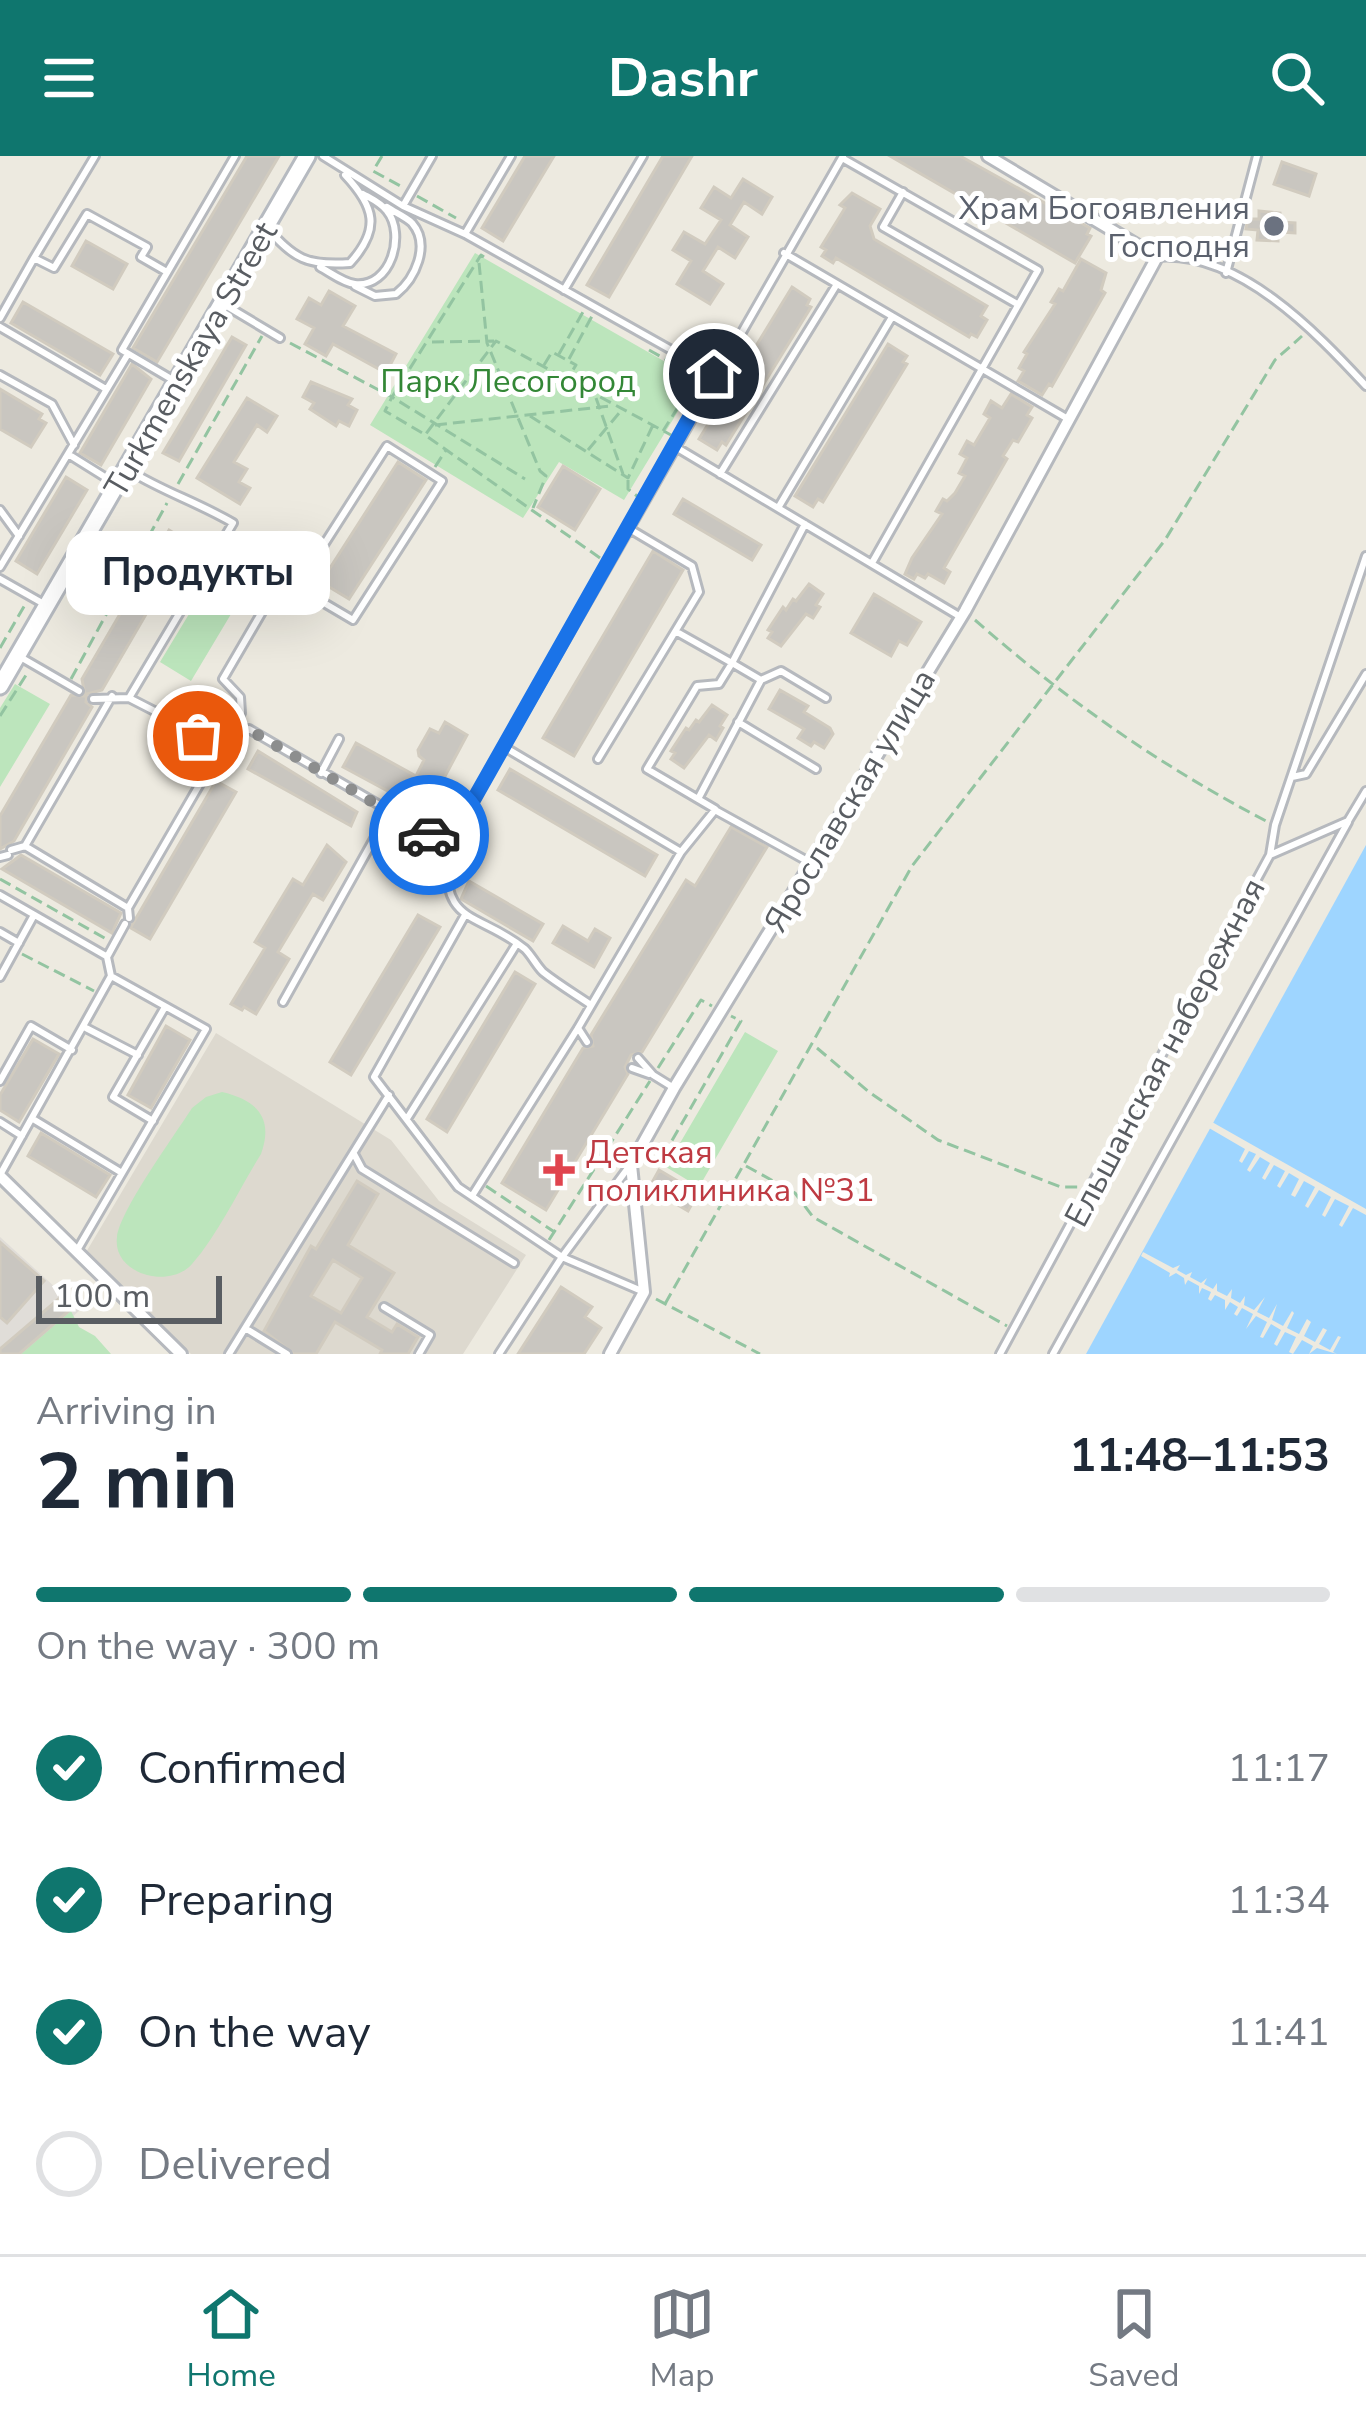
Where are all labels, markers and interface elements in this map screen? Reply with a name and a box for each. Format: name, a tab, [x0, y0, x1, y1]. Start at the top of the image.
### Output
text: Dashr	[608, 41, 758, 115]
icon: menu	[36, 45, 102, 111]
icon: search	[1264, 45, 1330, 111]
place label: Храм Богоявления Господня	[958, 186, 1250, 269]
street label: Turkmenskaya Street	[94, 213, 289, 506]
marker: Храм Богоявления Господня	[1261, 213, 1287, 239]
pin	[663, 323, 765, 425]
icon: home	[681, 341, 747, 407]
park label: Парк Лесогород	[380, 359, 636, 404]
callout: Продукты	[66, 532, 330, 616]
text: Продукты	[102, 546, 294, 599]
street label: Ярославская улица	[754, 661, 947, 941]
pin	[147, 685, 249, 787]
icon: bag	[165, 703, 231, 769]
courier	[369, 775, 489, 895]
icon: car	[396, 802, 462, 868]
street label: Ельшанская набережная	[1054, 871, 1276, 1235]
place label: Детская поликлиника №31	[586, 1130, 875, 1213]
marker: Детская поликлиника №31	[543, 1154, 575, 1186]
scale bar	[36, 1270, 222, 1323]
text: 100 m	[54, 1274, 150, 1319]
text: Arriving in	[36, 1385, 217, 1438]
text: 11:48–11:53	[1069, 1426, 1330, 1487]
text: 2 min	[36, 1429, 238, 1536]
text: On the way · 300 m	[36, 1620, 380, 1673]
icon: check	[36, 1735, 102, 1801]
text: Confirmed	[138, 1738, 347, 1799]
text: 11:17	[1228, 1742, 1330, 1795]
icon: check	[36, 1867, 102, 1933]
text: Preparing	[138, 1870, 334, 1931]
text: 11:34	[1228, 1874, 1330, 1927]
icon: check	[36, 1999, 102, 2065]
text: On the way	[138, 2002, 371, 2063]
text: 11:41	[1228, 2006, 1330, 2059]
text: Delivered	[138, 2134, 332, 2195]
tab: Home	[187, 2281, 276, 2398]
tab: Map	[649, 2281, 715, 2398]
tab: Saved	[1088, 2281, 1179, 2398]

